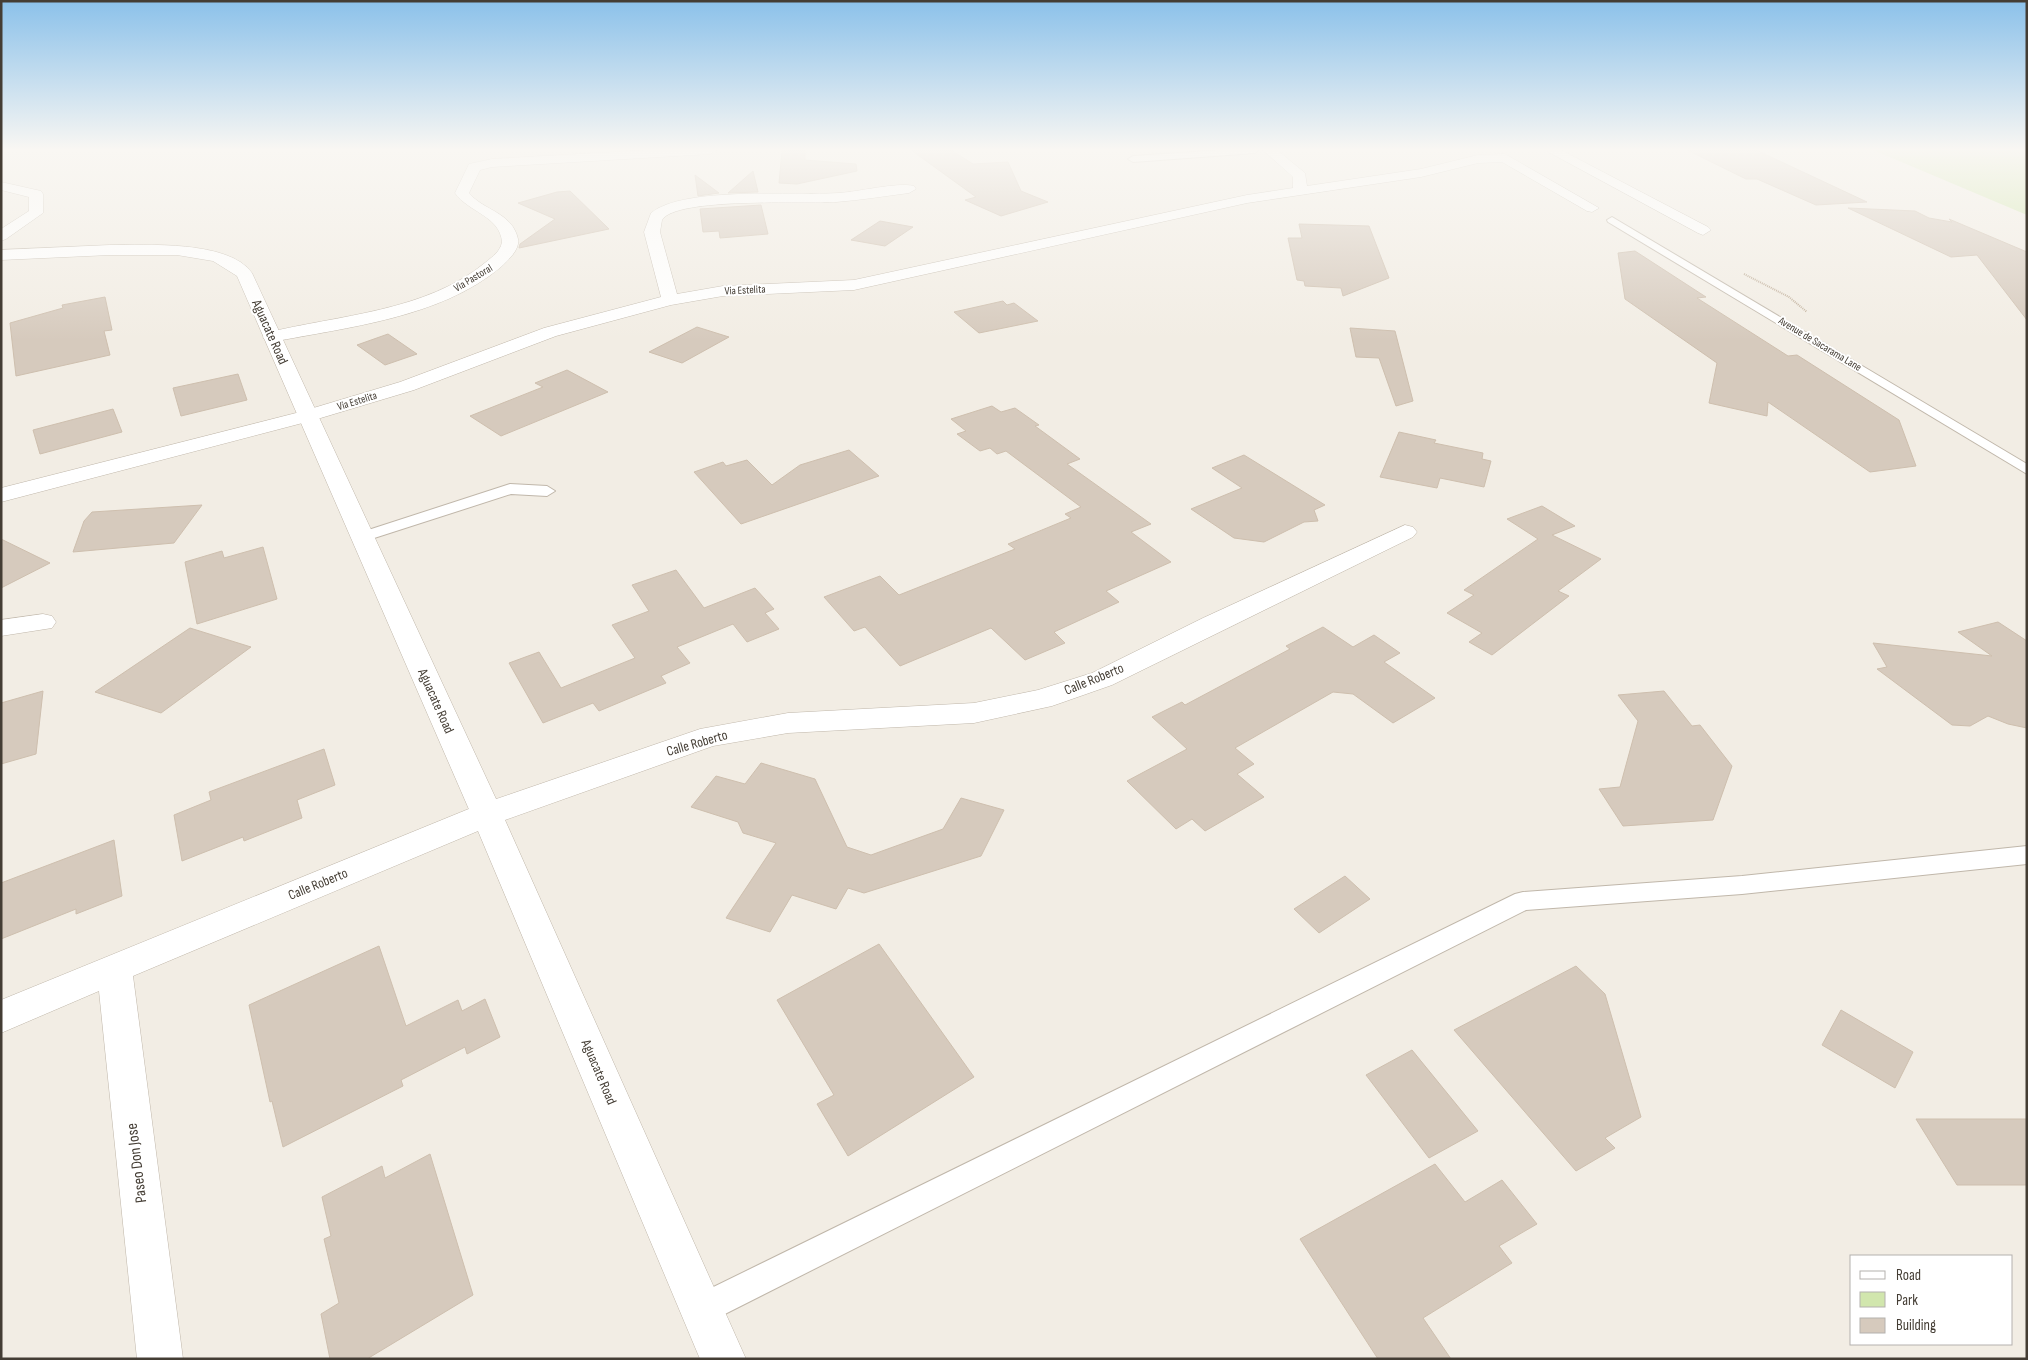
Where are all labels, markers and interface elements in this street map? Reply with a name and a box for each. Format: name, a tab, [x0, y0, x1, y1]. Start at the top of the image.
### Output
street label: Via Pastoral	[451, 261, 495, 295]
street label: Via Estelita	[724, 282, 766, 298]
street label: Aguacate Road	[248, 296, 292, 367]
street label: Avenue de Sacarama Lane	[1775, 314, 1864, 374]
street label: Via Estelita	[335, 389, 379, 413]
street label: Calle Roberto	[1062, 659, 1126, 699]
street label: Aguacate Road	[414, 665, 458, 736]
street label: Calle Roberto	[665, 726, 730, 760]
street label: Calle Roberto	[286, 864, 350, 904]
street label: Aguacate Road	[577, 1036, 620, 1107]
street label: Paseo Don Jose	[123, 1122, 151, 1204]
legend	[1850, 1255, 2013, 1345]
text: Road	[1896, 1266, 1921, 1285]
text: Park	[1896, 1291, 1918, 1310]
text: Building	[1896, 1316, 1936, 1335]

